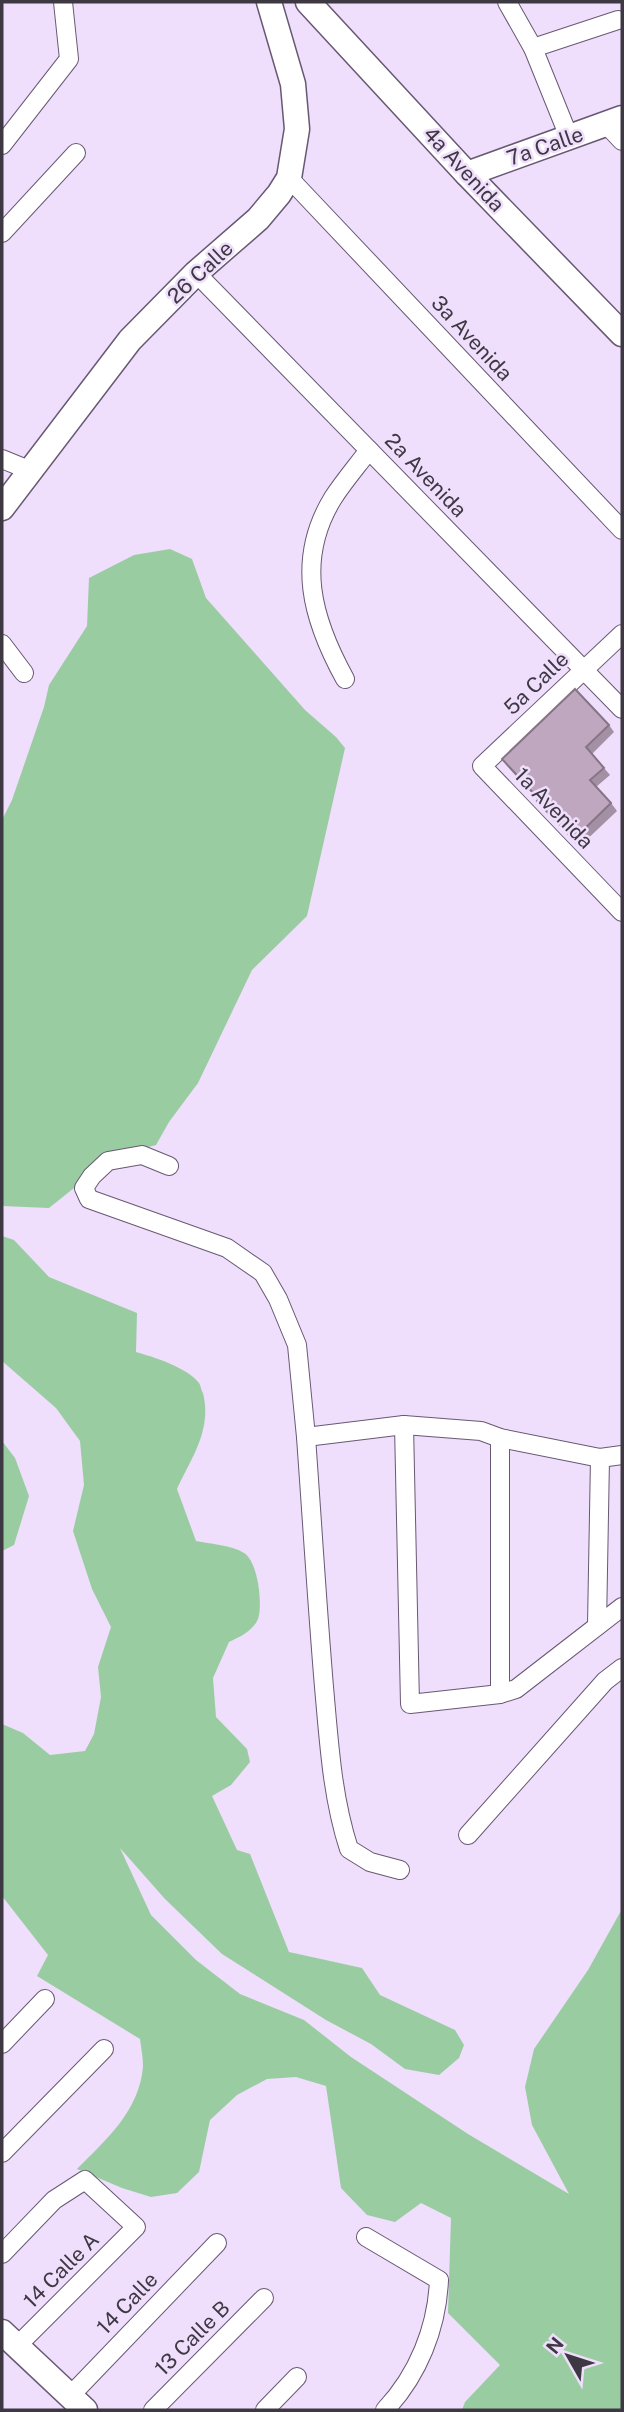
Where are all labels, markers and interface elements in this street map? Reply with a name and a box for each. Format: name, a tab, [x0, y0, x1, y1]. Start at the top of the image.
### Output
street label: 4a Avenida	[418, 121, 510, 217]
street label: 7a Calle	[504, 121, 586, 171]
street label: 26 Calle	[162, 235, 238, 309]
street label: 3a Avenida	[426, 290, 518, 386]
street label: 2a Avenida	[380, 428, 472, 522]
street label: 5a Calle	[499, 646, 573, 720]
street label: 1a Avenida	[509, 762, 599, 854]
street label: 14 Calle A	[18, 2227, 104, 2313]
street label: 14 Calle	[91, 2267, 163, 2339]
street label: 13 Calle B	[149, 2295, 235, 2381]
north arrow	[533, 2321, 603, 2391]
text: N	[542, 2333, 568, 2358]

